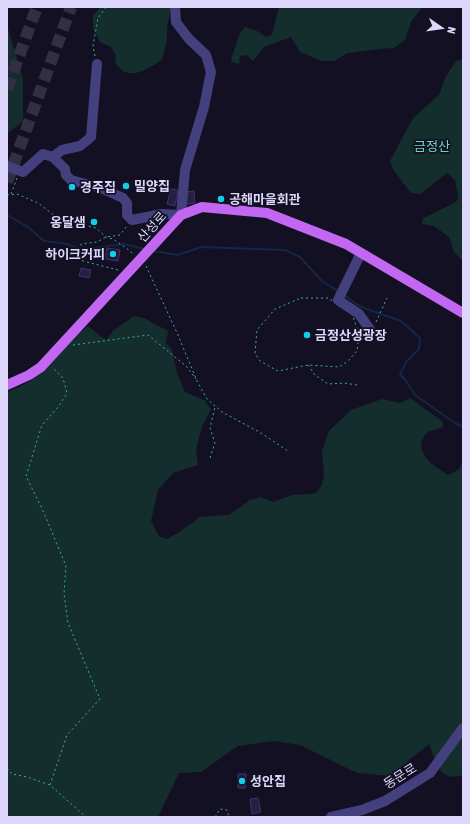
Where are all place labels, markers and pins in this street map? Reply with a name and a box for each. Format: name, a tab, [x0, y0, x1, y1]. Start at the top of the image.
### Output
place label: 밀양집	[134, 179, 170, 194]
place label: 경주집	[80, 180, 116, 195]
marker: 밀양집	[121, 181, 131, 191]
marker: 경주집	[67, 182, 77, 192]
place label: 공해마을회관	[229, 192, 301, 207]
marker: 공해마을회관	[216, 194, 226, 204]
place label: 옹달샘	[50, 215, 86, 230]
marker: 옹달샘	[89, 217, 99, 227]
place label: 하이크커피	[45, 247, 105, 262]
marker: 하이크커피	[108, 249, 118, 259]
place label: 금정산성광장	[315, 328, 387, 343]
marker: 금정산성광장	[302, 330, 312, 340]
place label: 성안집	[250, 774, 286, 789]
marker: 성안집	[237, 776, 247, 786]

